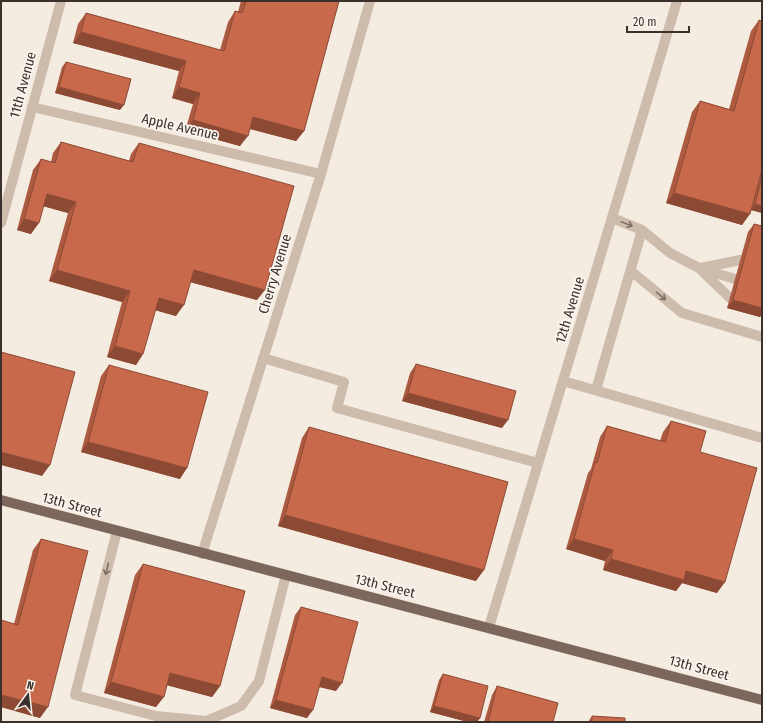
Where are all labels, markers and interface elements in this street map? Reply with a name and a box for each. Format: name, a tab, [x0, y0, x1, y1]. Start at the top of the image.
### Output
scale bar	[627, 8, 689, 34]
text: 20 m	[633, 15, 657, 29]
street label: 11th Avenue	[6, 50, 40, 120]
street label: Apple Avenue	[140, 110, 220, 144]
one-way arrow	[621, 220, 633, 228]
street label: Cherry Avenue	[255, 232, 295, 316]
street label: 12th Avenue	[552, 274, 588, 345]
one-way arrow	[656, 292, 666, 301]
street label: 13th Street	[40, 489, 104, 521]
one-way arrow	[103, 562, 111, 575]
street label: 13th Street	[353, 570, 417, 602]
street label: 13th Street	[667, 652, 731, 684]
north arrow	[8, 675, 48, 715]
text: N	[26, 679, 35, 693]

